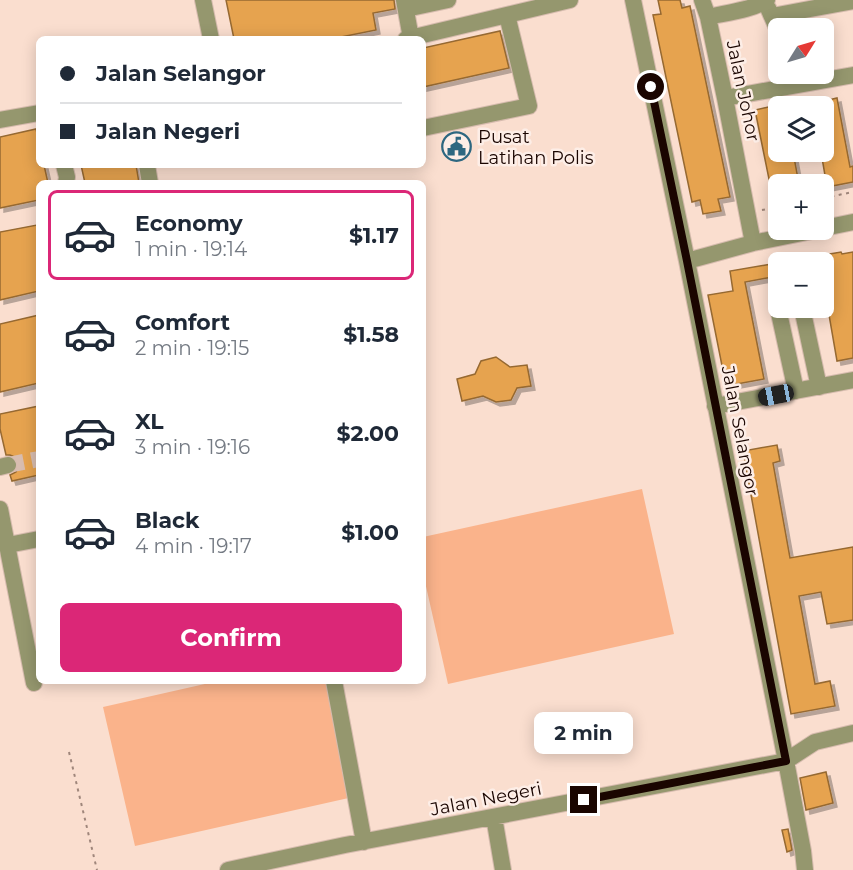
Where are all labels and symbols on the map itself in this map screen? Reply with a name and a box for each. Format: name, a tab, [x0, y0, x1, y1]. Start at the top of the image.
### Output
north arrow	[768, 18, 834, 84]
street label: Jalan Johor	[721, 37, 764, 144]
route start	[637, 73, 664, 100]
place label: Pusat Latihan Polis	[478, 126, 594, 169]
public building icon: Pusat Latihan Polis	[441, 131, 473, 163]
street label: Jalan Selangor	[716, 363, 763, 498]
car	[757, 383, 795, 407]
callout: 2 min	[534, 713, 634, 755]
street label: Jalan Negeri	[428, 777, 543, 821]
route end	[570, 786, 597, 813]

